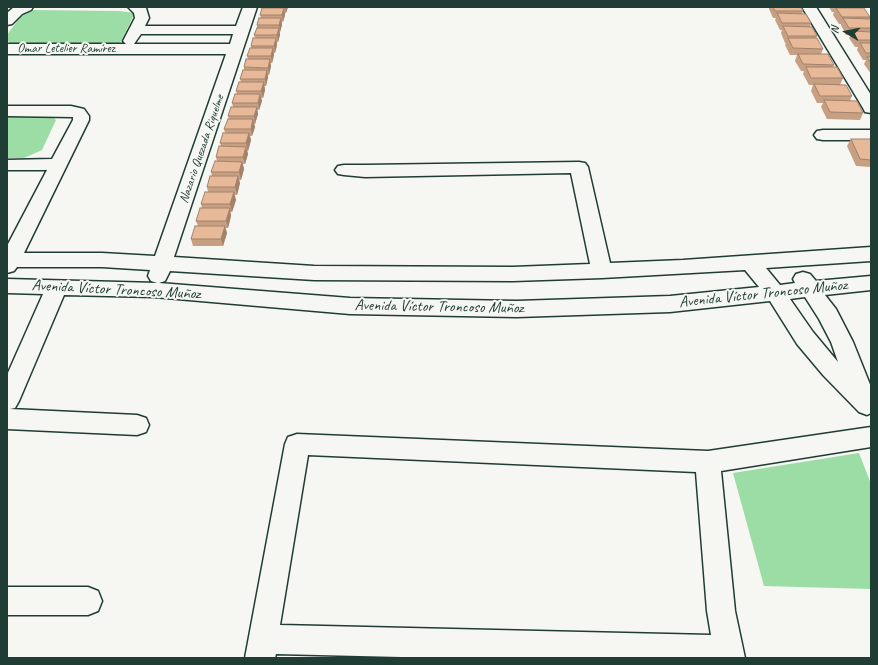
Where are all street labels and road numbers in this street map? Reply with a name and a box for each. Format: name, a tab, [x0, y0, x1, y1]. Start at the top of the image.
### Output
street label: Omar Letelier Ramírez	[17, 41, 115, 57]
street label: Nazario Quezada Riquelme	[176, 93, 228, 205]
street label: Avenida Víctor Troncoso Muñoz	[31, 276, 201, 304]
street label: Avenida Víctor Troncoso Muñoz	[678, 276, 848, 312]
street label: Avenida Víctor Troncoso Muñoz	[354, 296, 524, 318]

